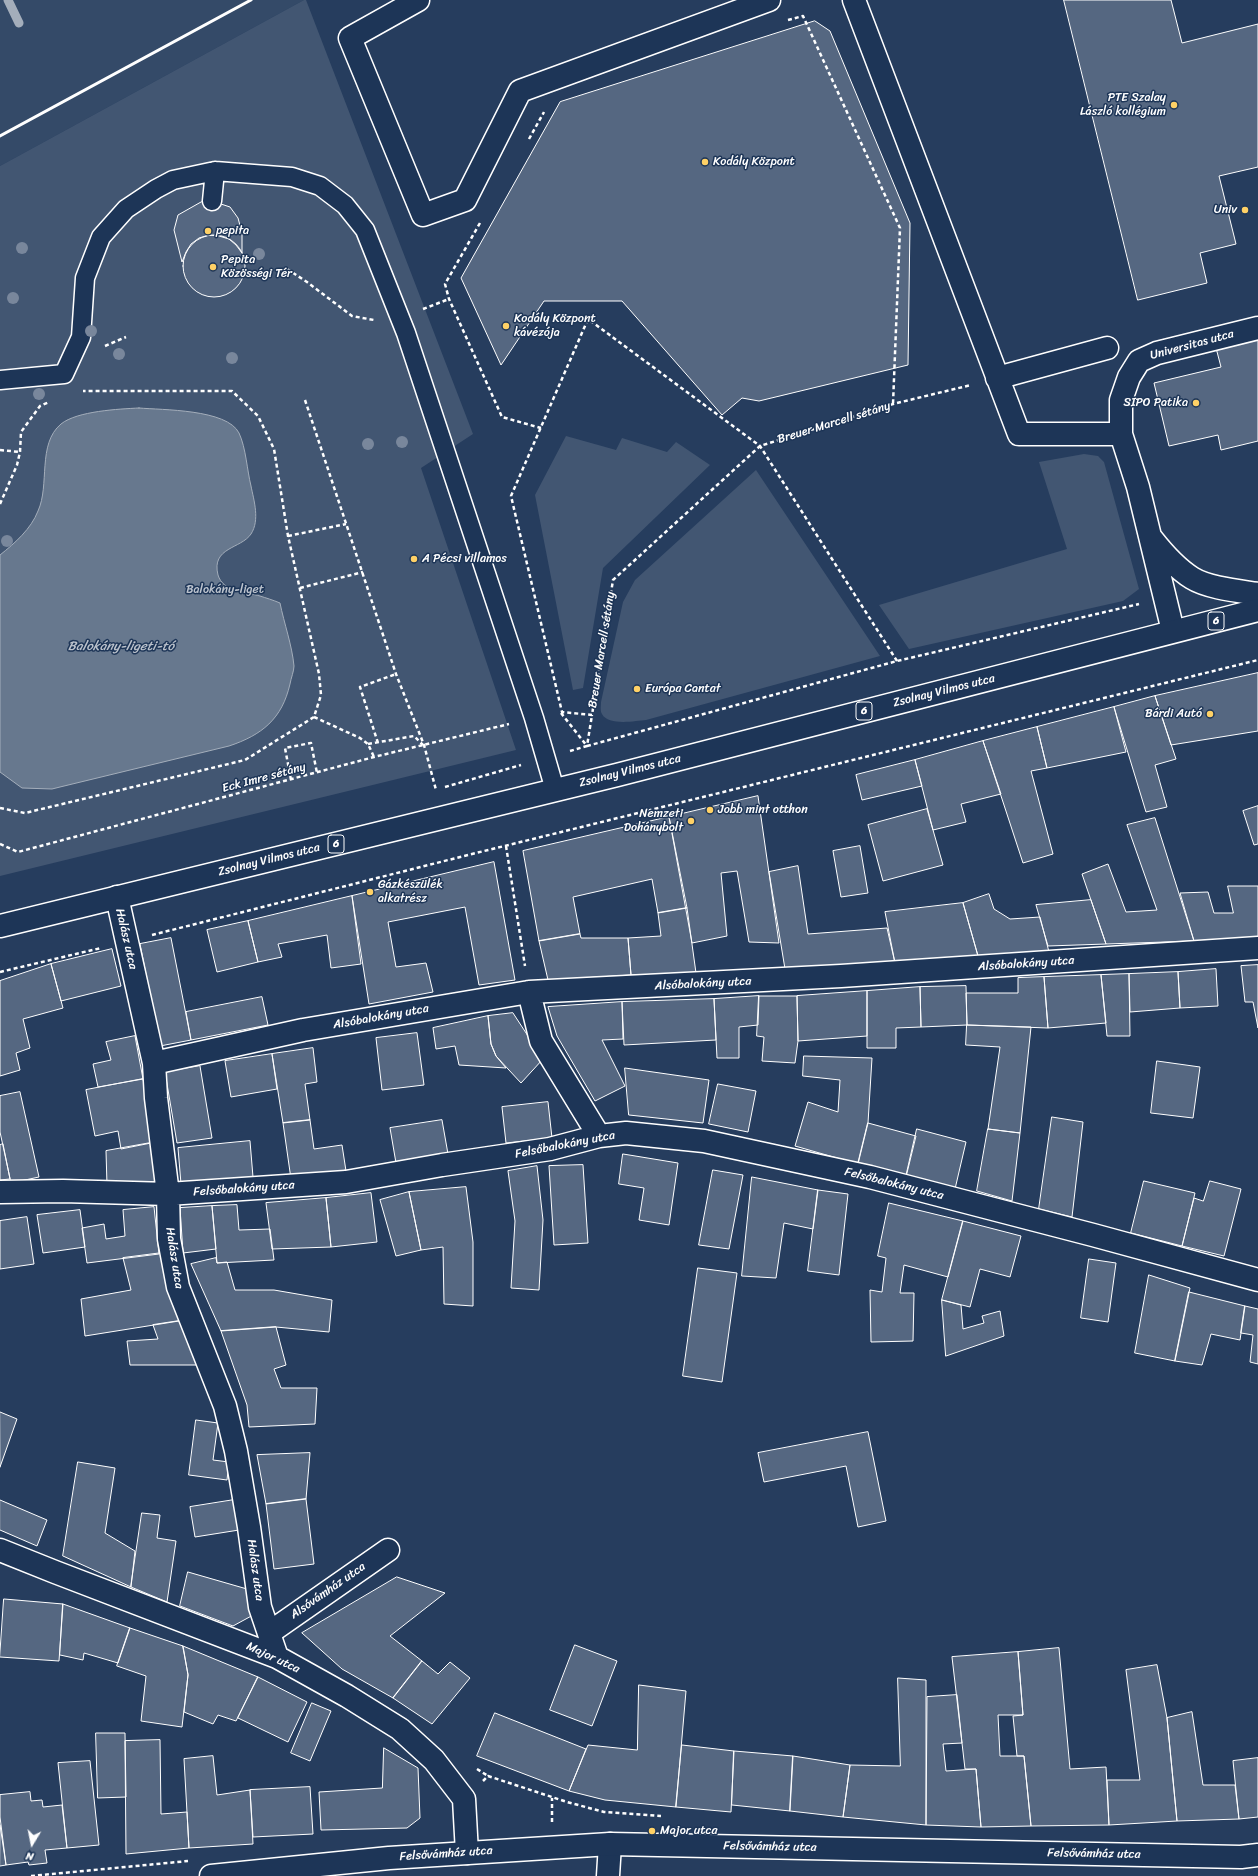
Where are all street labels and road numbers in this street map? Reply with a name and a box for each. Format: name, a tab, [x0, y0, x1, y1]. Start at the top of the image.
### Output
street label: Universitas utca	[1148, 327, 1236, 363]
street label: Breuer Marcell sétány	[776, 399, 892, 447]
street label: Breuer Marcell sétány	[586, 591, 618, 709]
road number: 6	[1208, 612, 1224, 630]
street label: Zsolnay Vilmos utca	[892, 671, 996, 711]
road number: 6	[856, 702, 872, 720]
street label: Zsolnay Vilmos utca	[578, 751, 682, 791]
street label: Eck Imre sétány	[221, 760, 307, 796]
road number: 6	[328, 835, 344, 853]
street label: Zsolnay Vilmos utca	[217, 840, 321, 880]
street label: Halász utca	[112, 907, 140, 971]
street label: Alsóbalokány utca	[977, 953, 1075, 975]
street label: Alsóbalokány utca	[654, 974, 752, 994]
street label: Alsóbalokány utca	[332, 1002, 430, 1032]
street label: Felsőbalokány utca	[514, 1128, 616, 1162]
street label: Felsőbalokány utca	[843, 1165, 945, 1203]
street label: Felsőbalokány utca	[193, 1178, 295, 1200]
street label: Halász utca	[162, 1226, 186, 1290]
street label: Halász utca	[244, 1538, 266, 1602]
street label: Alsóvámház utca	[288, 1560, 368, 1622]
street label: Major utca	[244, 1639, 302, 1677]
street label: Felsővámház utca	[723, 1839, 817, 1855]
street label: Felsővámház utca	[399, 1844, 493, 1864]
street label: Felsővámház utca	[1047, 1846, 1141, 1862]

